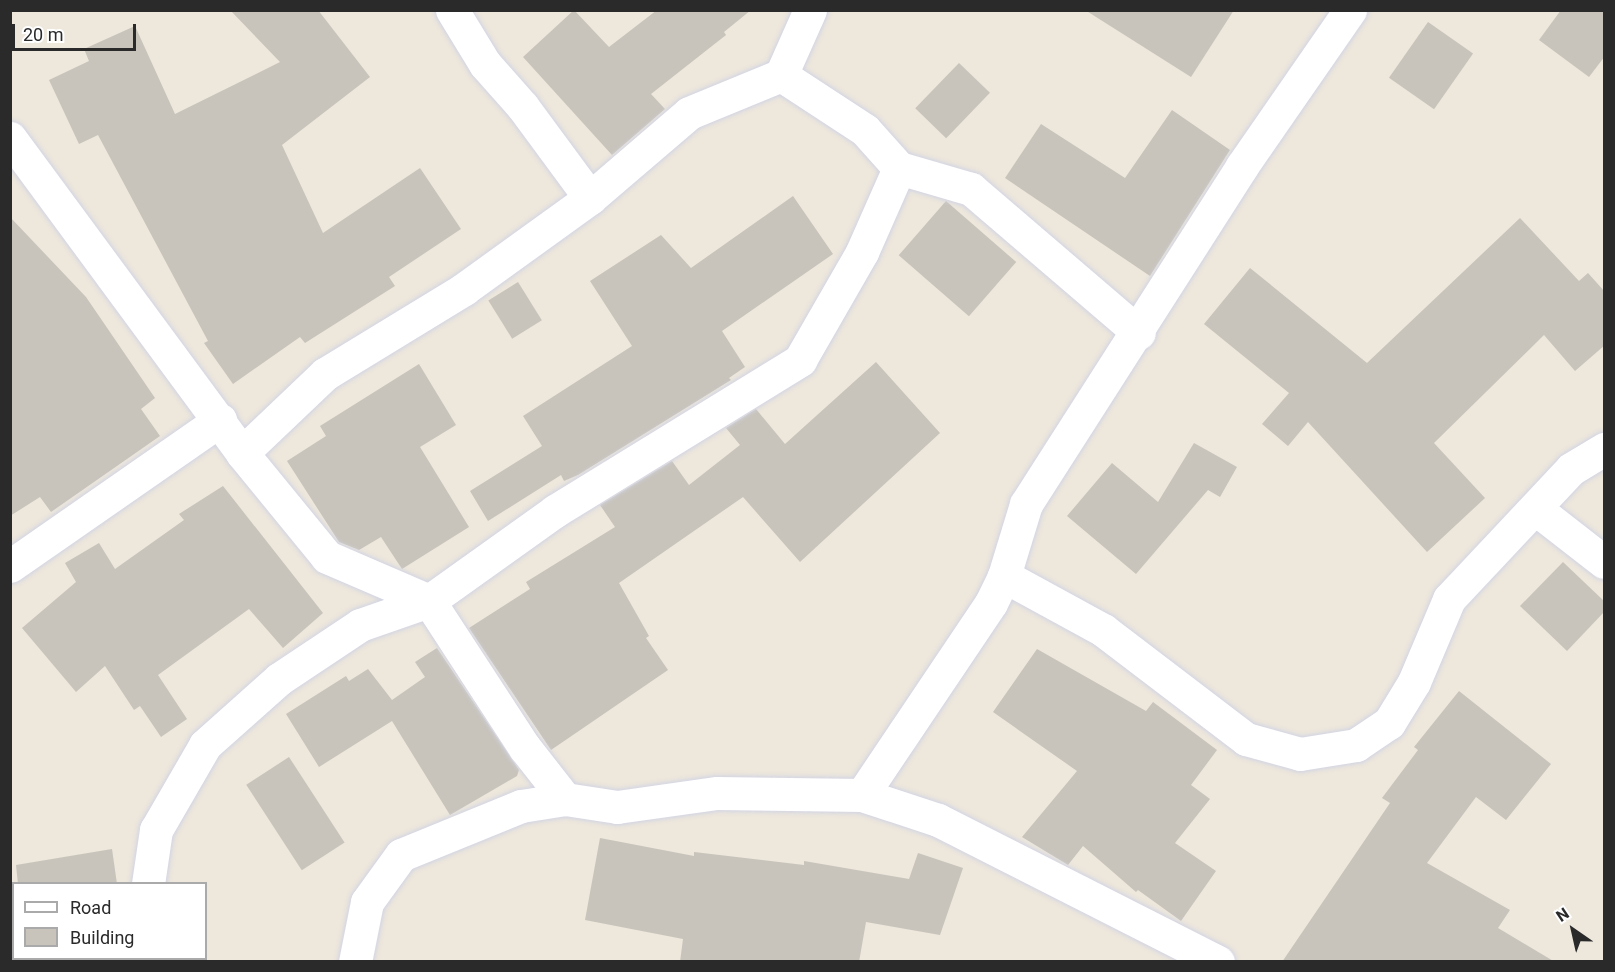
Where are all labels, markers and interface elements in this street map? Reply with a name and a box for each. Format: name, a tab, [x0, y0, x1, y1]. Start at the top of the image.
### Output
scale bar	[15, 12, 140, 50]
text: 20 m	[23, 24, 63, 45]
legend	[12, 882, 207, 960]
text: Road	[70, 897, 111, 918]
north arrow	[1543, 900, 1603, 960]
text: N	[1553, 904, 1573, 926]
text: Building	[70, 927, 134, 948]

